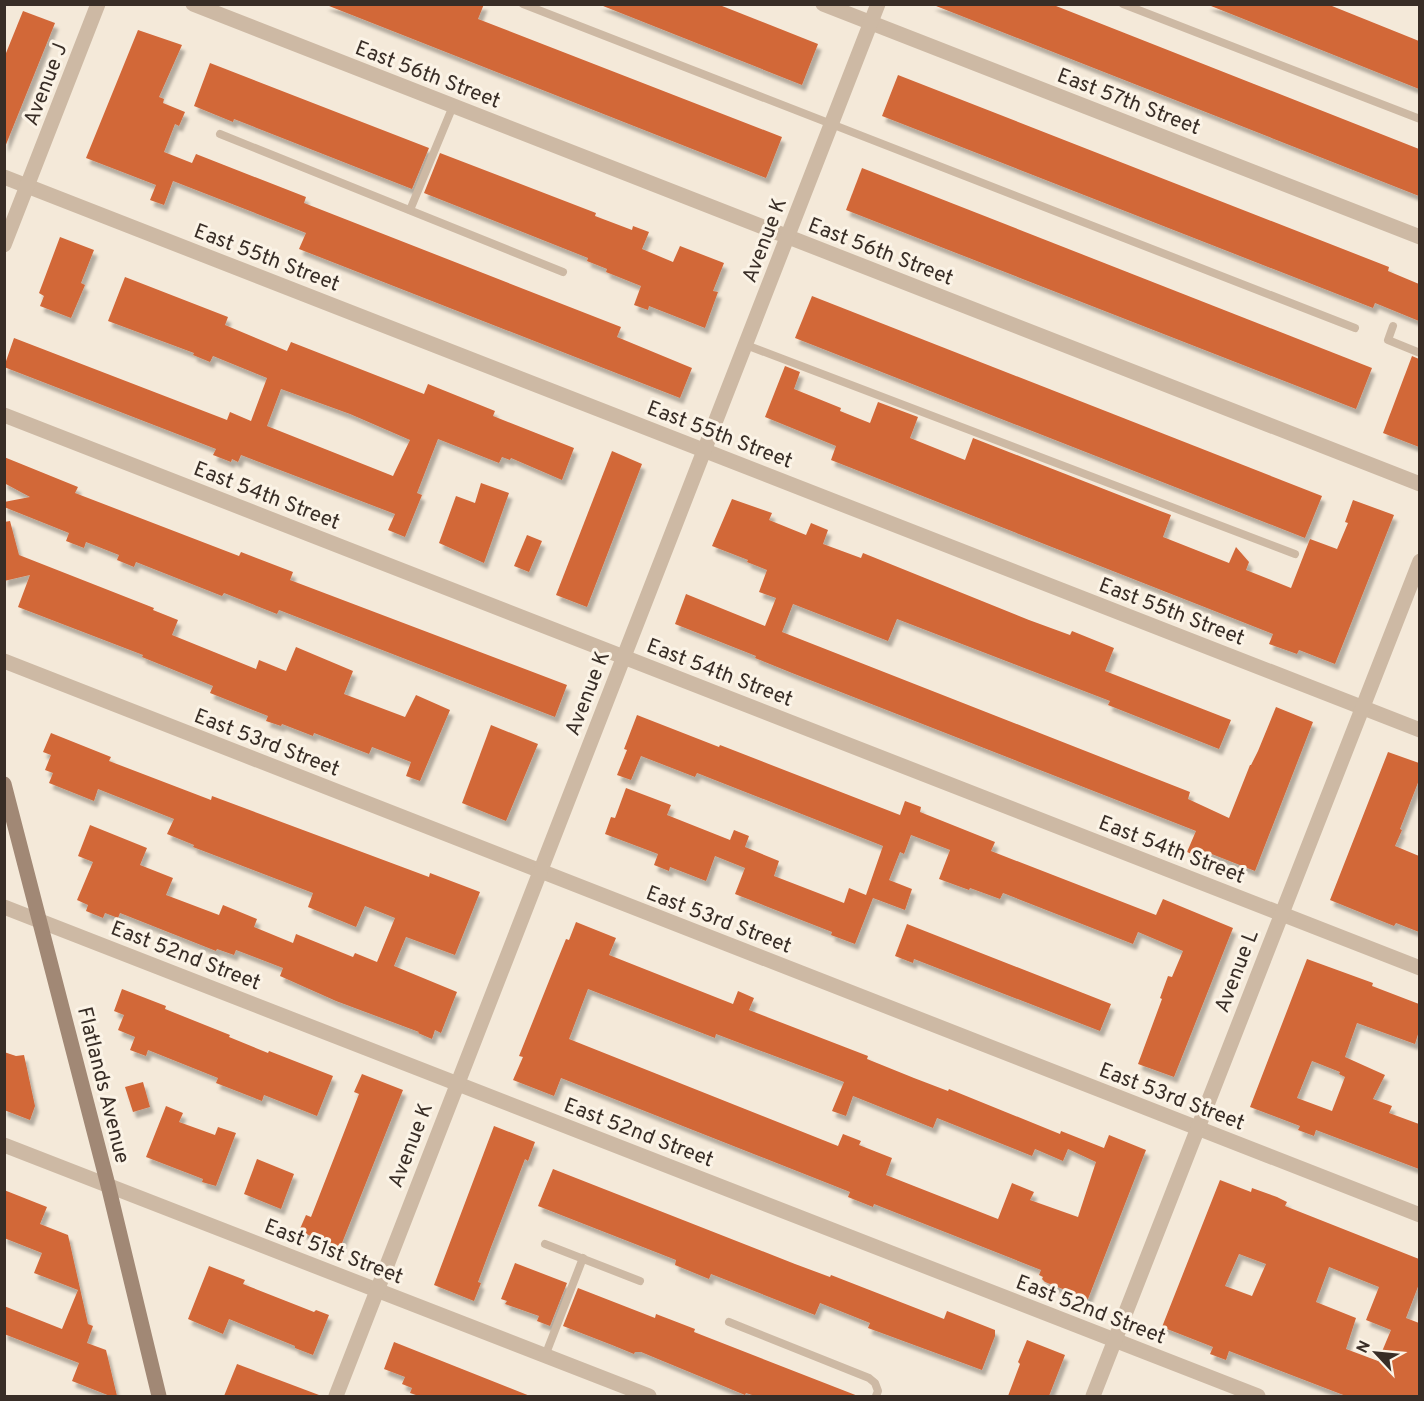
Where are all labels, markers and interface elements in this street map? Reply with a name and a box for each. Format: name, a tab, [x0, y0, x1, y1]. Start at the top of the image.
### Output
street label: East 56th Street	[351, 35, 504, 116]
street label: Avenue J	[18, 39, 75, 130]
street label: East 57th Street	[1053, 63, 1204, 142]
street label: Avenue K	[737, 194, 794, 287]
street label: East 56th Street	[804, 212, 957, 293]
street label: East 55th Street	[190, 218, 343, 299]
street label: East 55th Street	[643, 395, 796, 476]
street label: East 54th Street	[189, 456, 343, 537]
street label: East 55th Street	[1095, 572, 1248, 653]
street label: East 54th Street	[642, 633, 796, 714]
street label: Avenue K	[560, 647, 617, 740]
street label: East 53rd Street	[190, 703, 343, 784]
street label: East 54th Street	[1094, 810, 1248, 891]
street label: East 53rd Street	[642, 880, 795, 961]
street label: East 52nd Street	[107, 915, 264, 997]
street label: Avenue L	[1209, 926, 1266, 1017]
street label: Flatlands Avenue	[70, 1004, 135, 1166]
street label: East 53rd Street	[1095, 1057, 1248, 1138]
street label: East 52nd Street	[560, 1092, 717, 1174]
street label: Avenue K	[383, 1099, 440, 1192]
street label: East 51st Street	[260, 1213, 407, 1291]
street label: East 52nd Street	[1012, 1269, 1169, 1351]
north arrow	[1346, 1323, 1406, 1383]
text: N	[1353, 1338, 1376, 1357]

